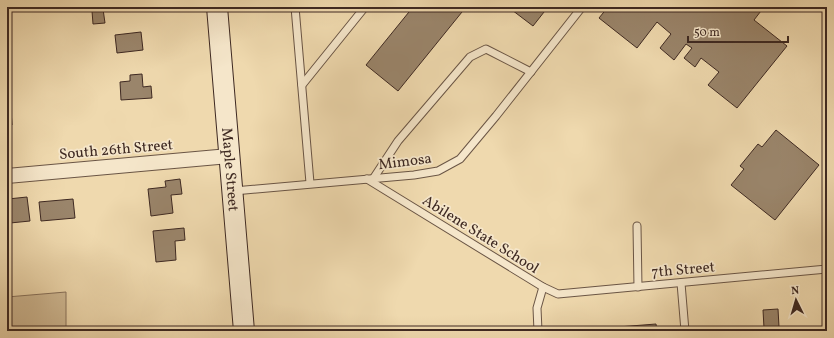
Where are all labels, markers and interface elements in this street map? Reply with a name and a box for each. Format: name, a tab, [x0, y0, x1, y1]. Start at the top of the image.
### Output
scale bar	[688, 18, 788, 44]
text: 50 m	[694, 25, 720, 41]
street label: Maple Street	[215, 127, 243, 212]
street label: South 26th Street	[58, 135, 174, 166]
street label: Mimosa	[377, 149, 433, 176]
street label: Abilene State School	[418, 191, 543, 280]
street label: 7th Street	[650, 257, 716, 284]
north arrow	[776, 280, 816, 320]
text: N	[791, 284, 800, 299]

